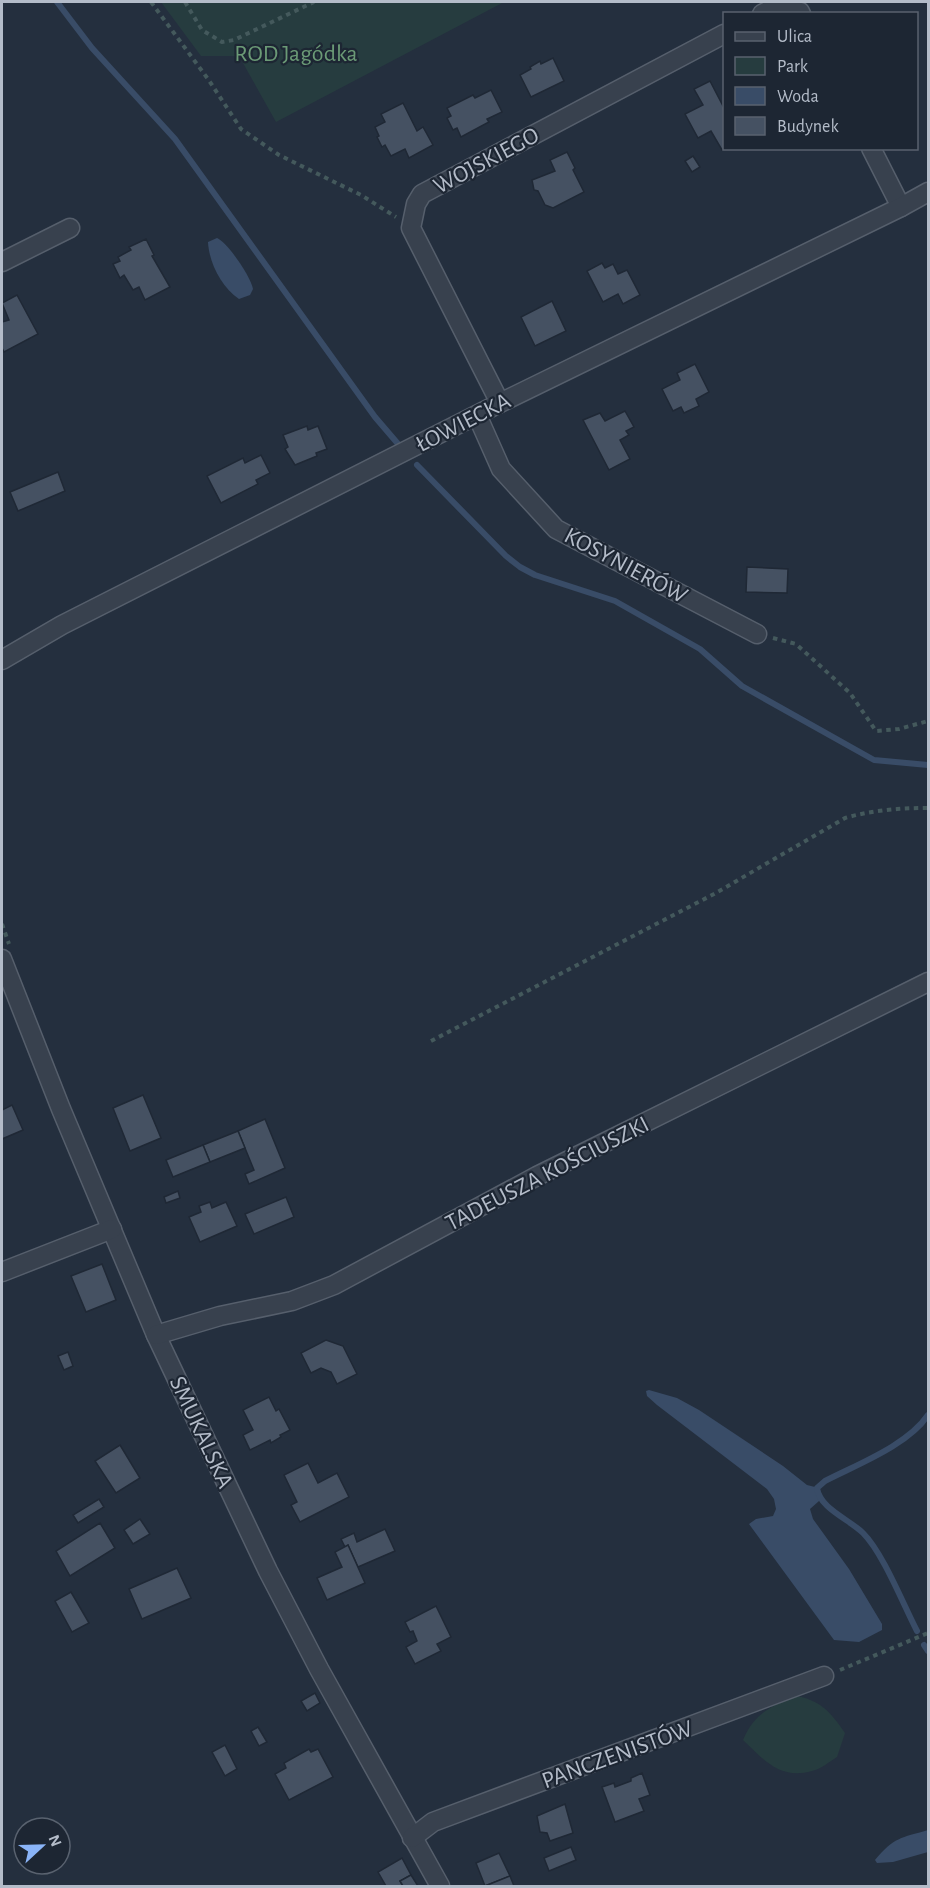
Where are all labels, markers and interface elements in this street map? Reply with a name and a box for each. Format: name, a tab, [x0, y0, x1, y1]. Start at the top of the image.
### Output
legend	[723, 12, 918, 150]
text: Ulica	[777, 28, 812, 46]
park label: ROD Jagódka	[234, 42, 358, 66]
text: Park	[777, 58, 809, 76]
text: Woda	[777, 88, 819, 106]
text: Budynek	[777, 118, 839, 136]
street label: WOJSKIEGO	[430, 123, 543, 199]
street label: ŁOWIECKA	[412, 389, 515, 457]
street label: KOSYNIERÓW	[560, 522, 692, 609]
street label: TADEUSZA KOŚCIUSZKI	[441, 1110, 653, 1236]
street label: SMUKALSKA	[165, 1373, 237, 1492]
street label: PANCZENISTÓW	[538, 1714, 697, 1793]
north arrow	[12, 1816, 72, 1876]
text: N	[45, 1833, 64, 1849]

